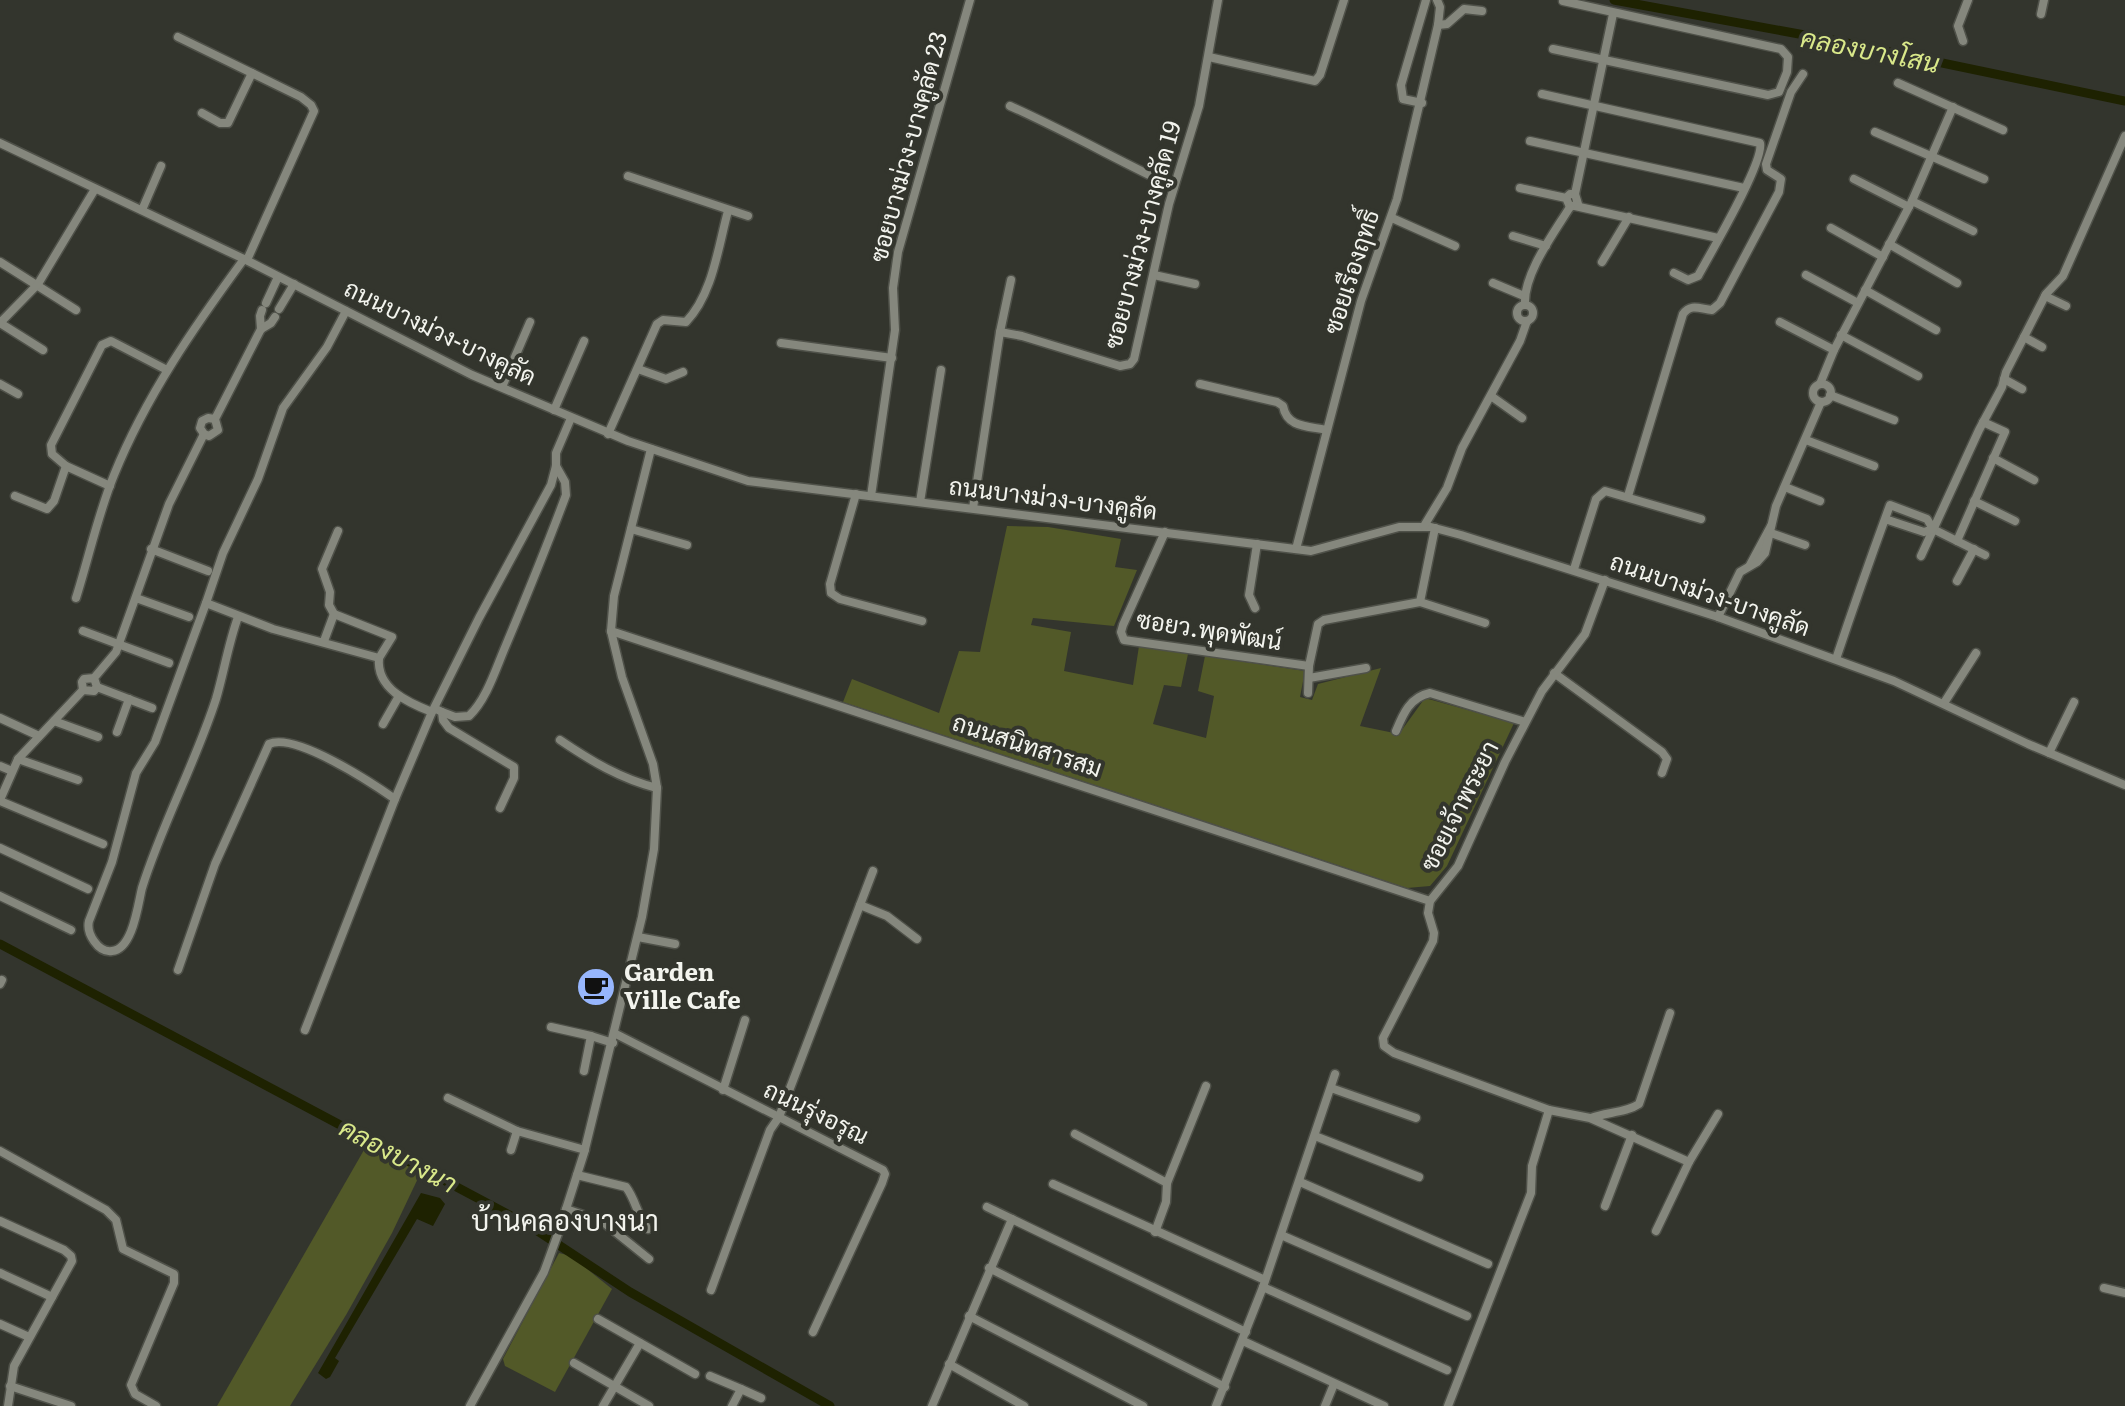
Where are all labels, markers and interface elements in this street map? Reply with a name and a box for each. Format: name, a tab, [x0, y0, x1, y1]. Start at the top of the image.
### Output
water label: คลองบางโสน	[1798, 16, 1944, 81]
street label: ซอยบางม่วง-บางคูลัด 23	[859, 27, 956, 266]
street label: ซอยบางม่วง-บางคูลัด 19	[1093, 116, 1190, 353]
street label: ซอยเรืองฤทธิ์	[1311, 204, 1386, 338]
street label: ถนนบางม่วง-บางคูลัด	[338, 269, 543, 394]
street label: ถนนบางม่วง-บางคูลัด	[947, 466, 1159, 529]
street label: ถนนบางม่วง-บางคูลัด	[1605, 542, 1816, 645]
street label: ซอยว.พุดพัฒน์	[1134, 600, 1285, 658]
street label: ถนนสนิทสารสม	[949, 703, 1107, 784]
street label: ซอยเจ้าพระยา	[1410, 734, 1506, 876]
place label: Garden Ville Cafe	[624, 953, 741, 1016]
cafe icon: Garden Ville Cafe	[575, 966, 617, 1008]
street label: ถนนรุ่งอรุณ	[758, 1070, 875, 1152]
water label: คลองบางนา	[333, 1106, 465, 1201]
district label: บ้านคลองบางนา	[471, 1198, 659, 1240]

